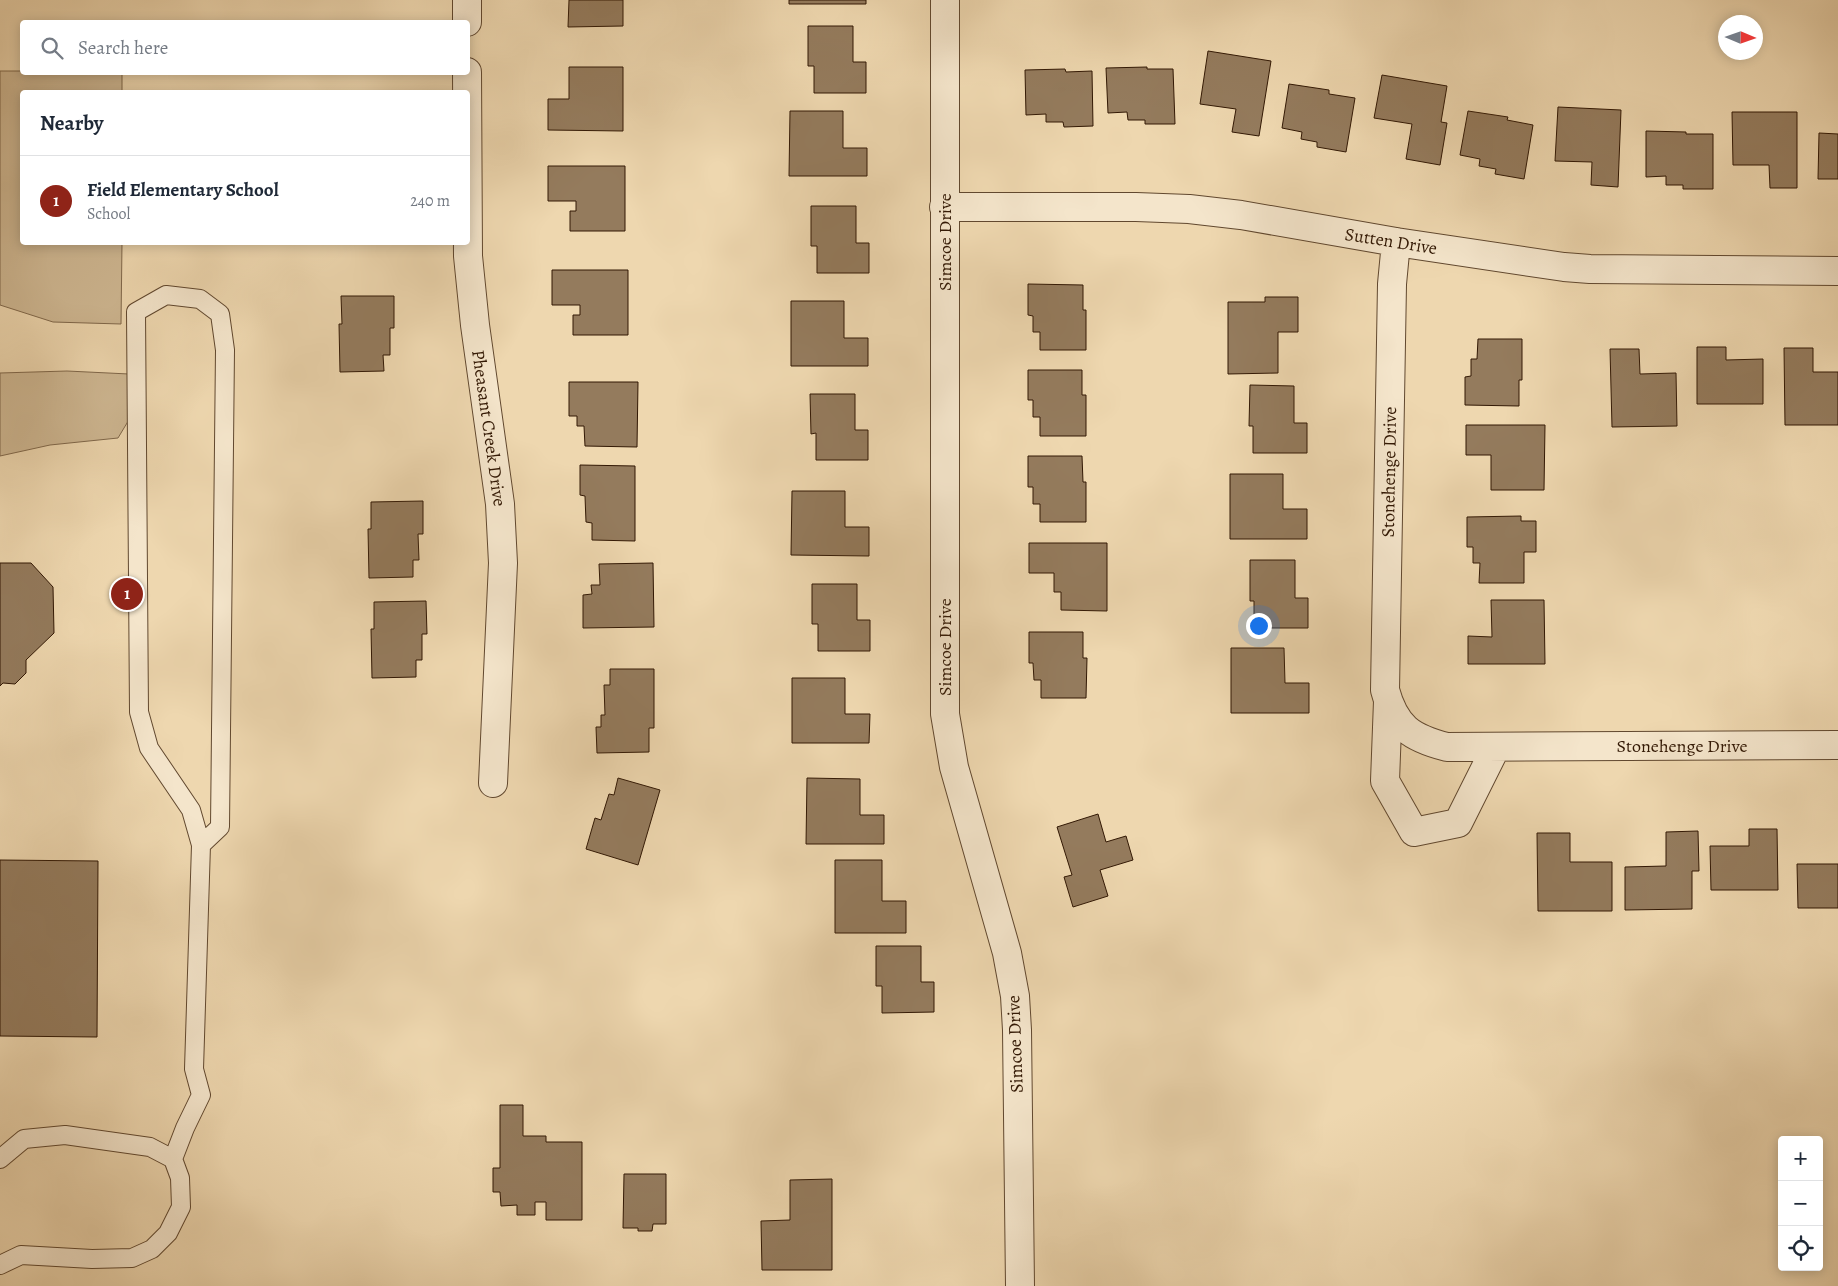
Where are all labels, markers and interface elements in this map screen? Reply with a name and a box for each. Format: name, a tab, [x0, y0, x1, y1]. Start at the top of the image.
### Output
north arrow	[1718, 15, 1763, 60]
search box	[20, 20, 470, 75]
icon: search	[38, 34, 66, 62]
text: Search here	[78, 35, 168, 61]
text: Nearby	[40, 109, 103, 137]
text: Field Elementary School	[87, 177, 279, 203]
text: 1	[53, 190, 59, 212]
text: 240 m	[410, 190, 450, 212]
street label: Simcoe Drive	[933, 193, 957, 291]
text: School	[87, 203, 130, 225]
street label: Sutten Drive	[1343, 222, 1439, 260]
street label: Pheasant Creek Drive	[466, 348, 512, 508]
street label: Stonehenge Drive	[1376, 406, 1402, 538]
pin: 1	[111, 575, 143, 613]
street label: Simcoe Drive	[933, 598, 957, 696]
your location	[1246, 613, 1272, 639]
street label: Stonehenge Drive	[1617, 734, 1747, 758]
street label: Simcoe Drive	[1001, 995, 1029, 1093]
map controls	[1778, 1136, 1823, 1271]
button: +	[1778, 1136, 1823, 1181]
button: −	[1778, 1181, 1823, 1226]
button: locate	[1778, 1226, 1823, 1271]

